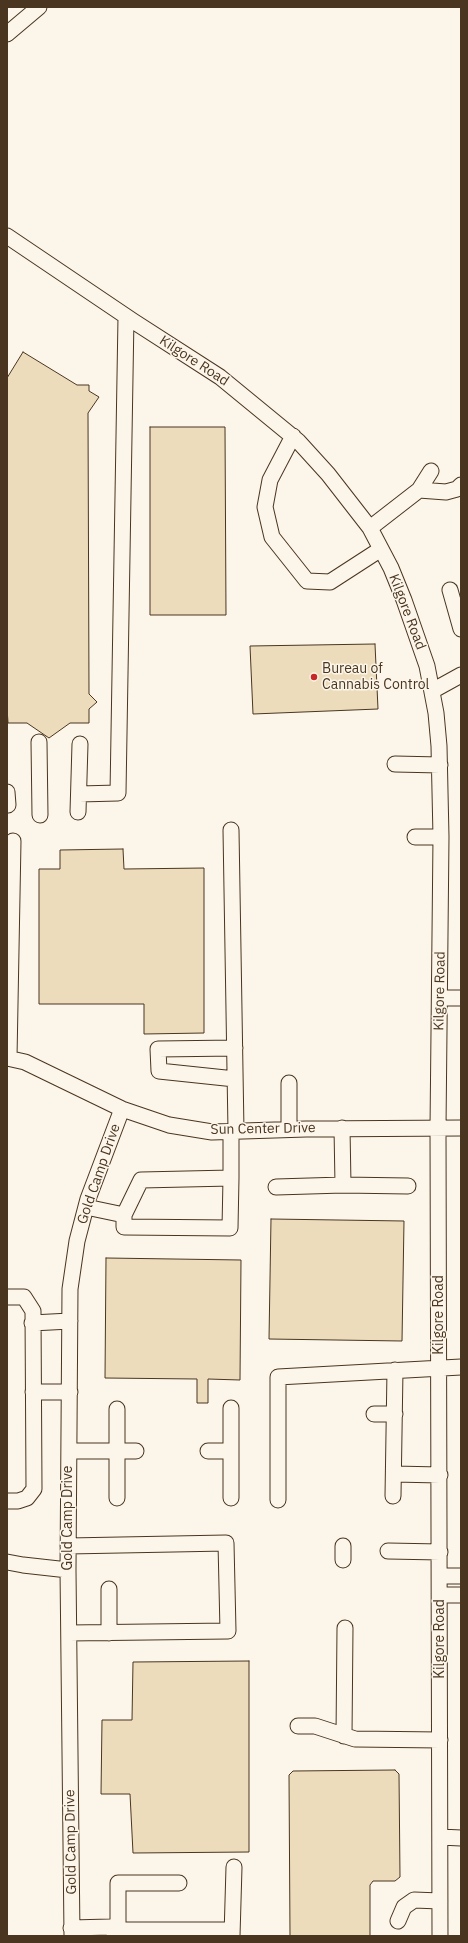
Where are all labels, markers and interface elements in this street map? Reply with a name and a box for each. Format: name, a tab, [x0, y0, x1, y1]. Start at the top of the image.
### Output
street label: Kilgore Road	[156, 332, 232, 390]
street label: Kilgore Road	[385, 572, 429, 652]
place label: Bureau of Cannabis Control	[322, 661, 429, 694]
marker: Bureau of Cannabis Control	[309, 672, 319, 682]
street label: Kilgore Road	[431, 951, 449, 1031]
street label: Sun Center Drive	[210, 1120, 316, 1138]
street label: Gold Camp Drive	[74, 1122, 124, 1226]
street label: Kilgore Road	[431, 1275, 447, 1355]
street label: Gold Camp Drive	[60, 1465, 76, 1571]
street label: Kilgore Road	[432, 1599, 448, 1679]
street label: Gold Camp Drive	[62, 1789, 80, 1895]

